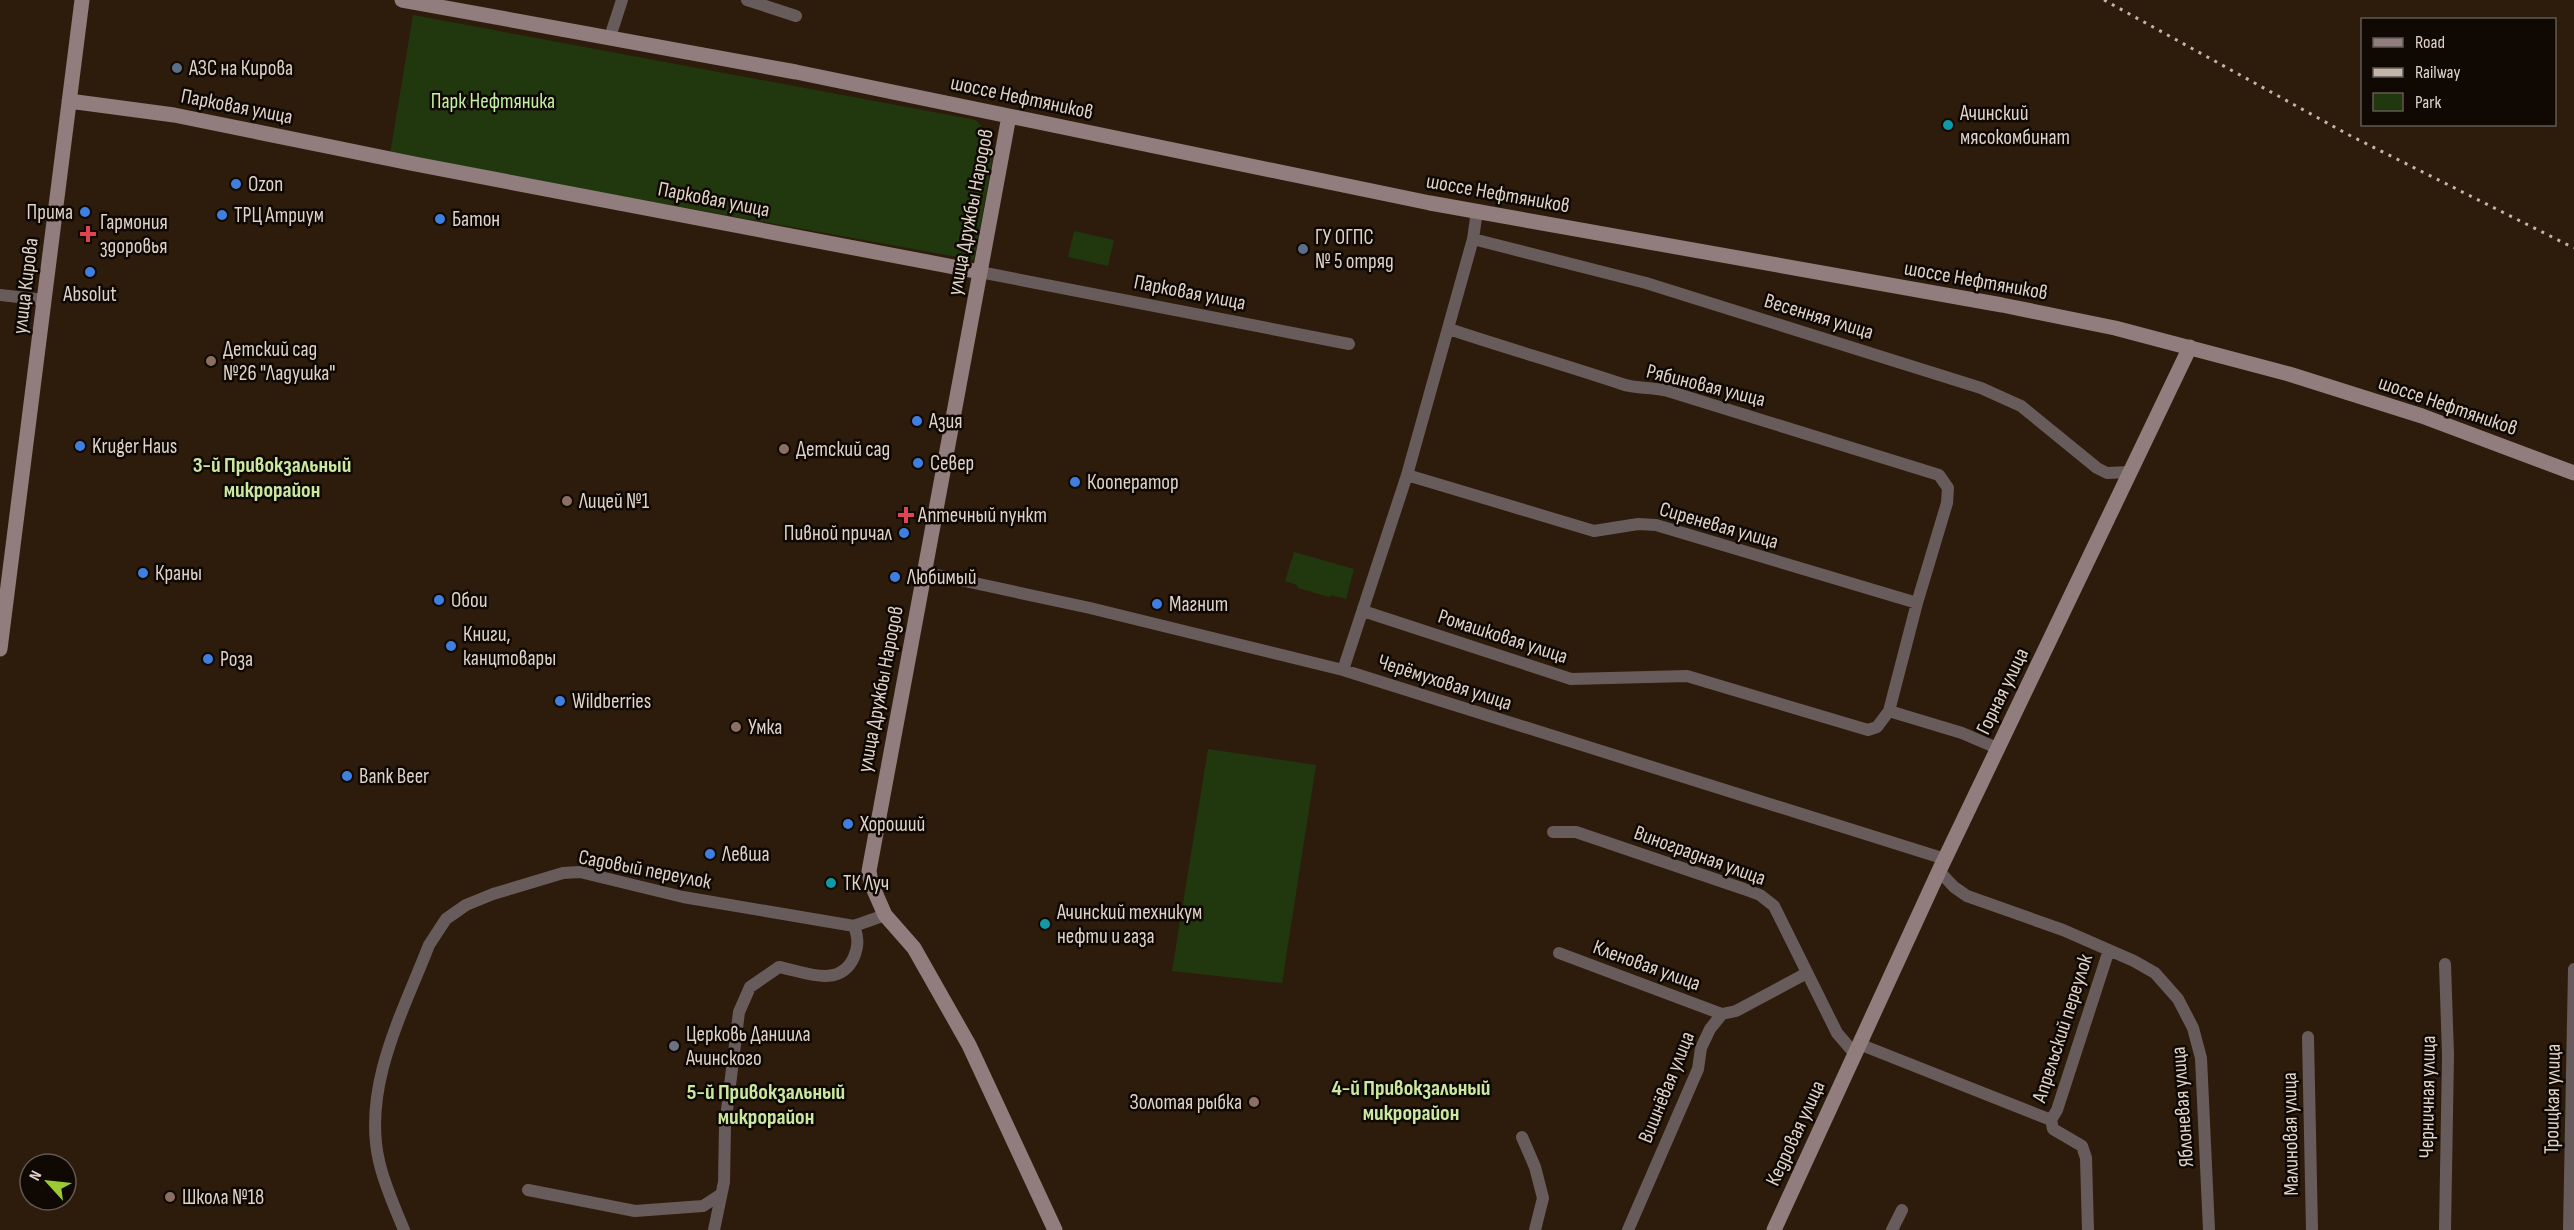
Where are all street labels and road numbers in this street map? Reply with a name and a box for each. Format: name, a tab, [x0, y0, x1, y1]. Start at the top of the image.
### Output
street label: шоссе Нефтяников	[948, 70, 1096, 125]
street label: Парковая улица	[179, 83, 295, 130]
street label: улица Дружбы Народов	[942, 127, 999, 297]
street label: шоссе Нефтяников	[1424, 169, 1572, 218]
street label: Парковая улица	[656, 176, 772, 223]
street label: улица Кирова	[7, 237, 44, 336]
street label: шоссе Нефтяников	[1902, 256, 2050, 305]
street label: Парковая улица	[1132, 269, 1248, 316]
street label: Весенняя улица	[1761, 288, 1876, 345]
street label: Рябиновая улица	[1644, 359, 1768, 412]
street label: шоссе Нефтяников	[2375, 370, 2521, 441]
street label: Сиреневая улица	[1656, 497, 1781, 554]
street label: улица Дружбы Народов	[852, 604, 909, 774]
street label: Ромашковая улица	[1435, 604, 1571, 669]
street label: Горная улица	[1971, 644, 2034, 739]
street label: Черёмуховая улица	[1375, 649, 1515, 716]
street label: Виноградная улица	[1631, 820, 1769, 891]
street label: Садовый переулок	[576, 844, 713, 895]
street label: Кленовая улица	[1590, 934, 1704, 996]
street label: Апрельский переулок	[2026, 951, 2098, 1106]
street label: Вишнёвая улица	[1633, 1028, 1700, 1147]
street label: Черничная улица	[2414, 1035, 2441, 1159]
street label: Троицкая улица	[2539, 1044, 2566, 1154]
street label: Яблоневая улица	[2166, 1046, 2199, 1168]
street label: Малиновая улица	[2277, 1072, 2304, 1196]
street label: Кедровая улица	[1760, 1077, 1831, 1190]

